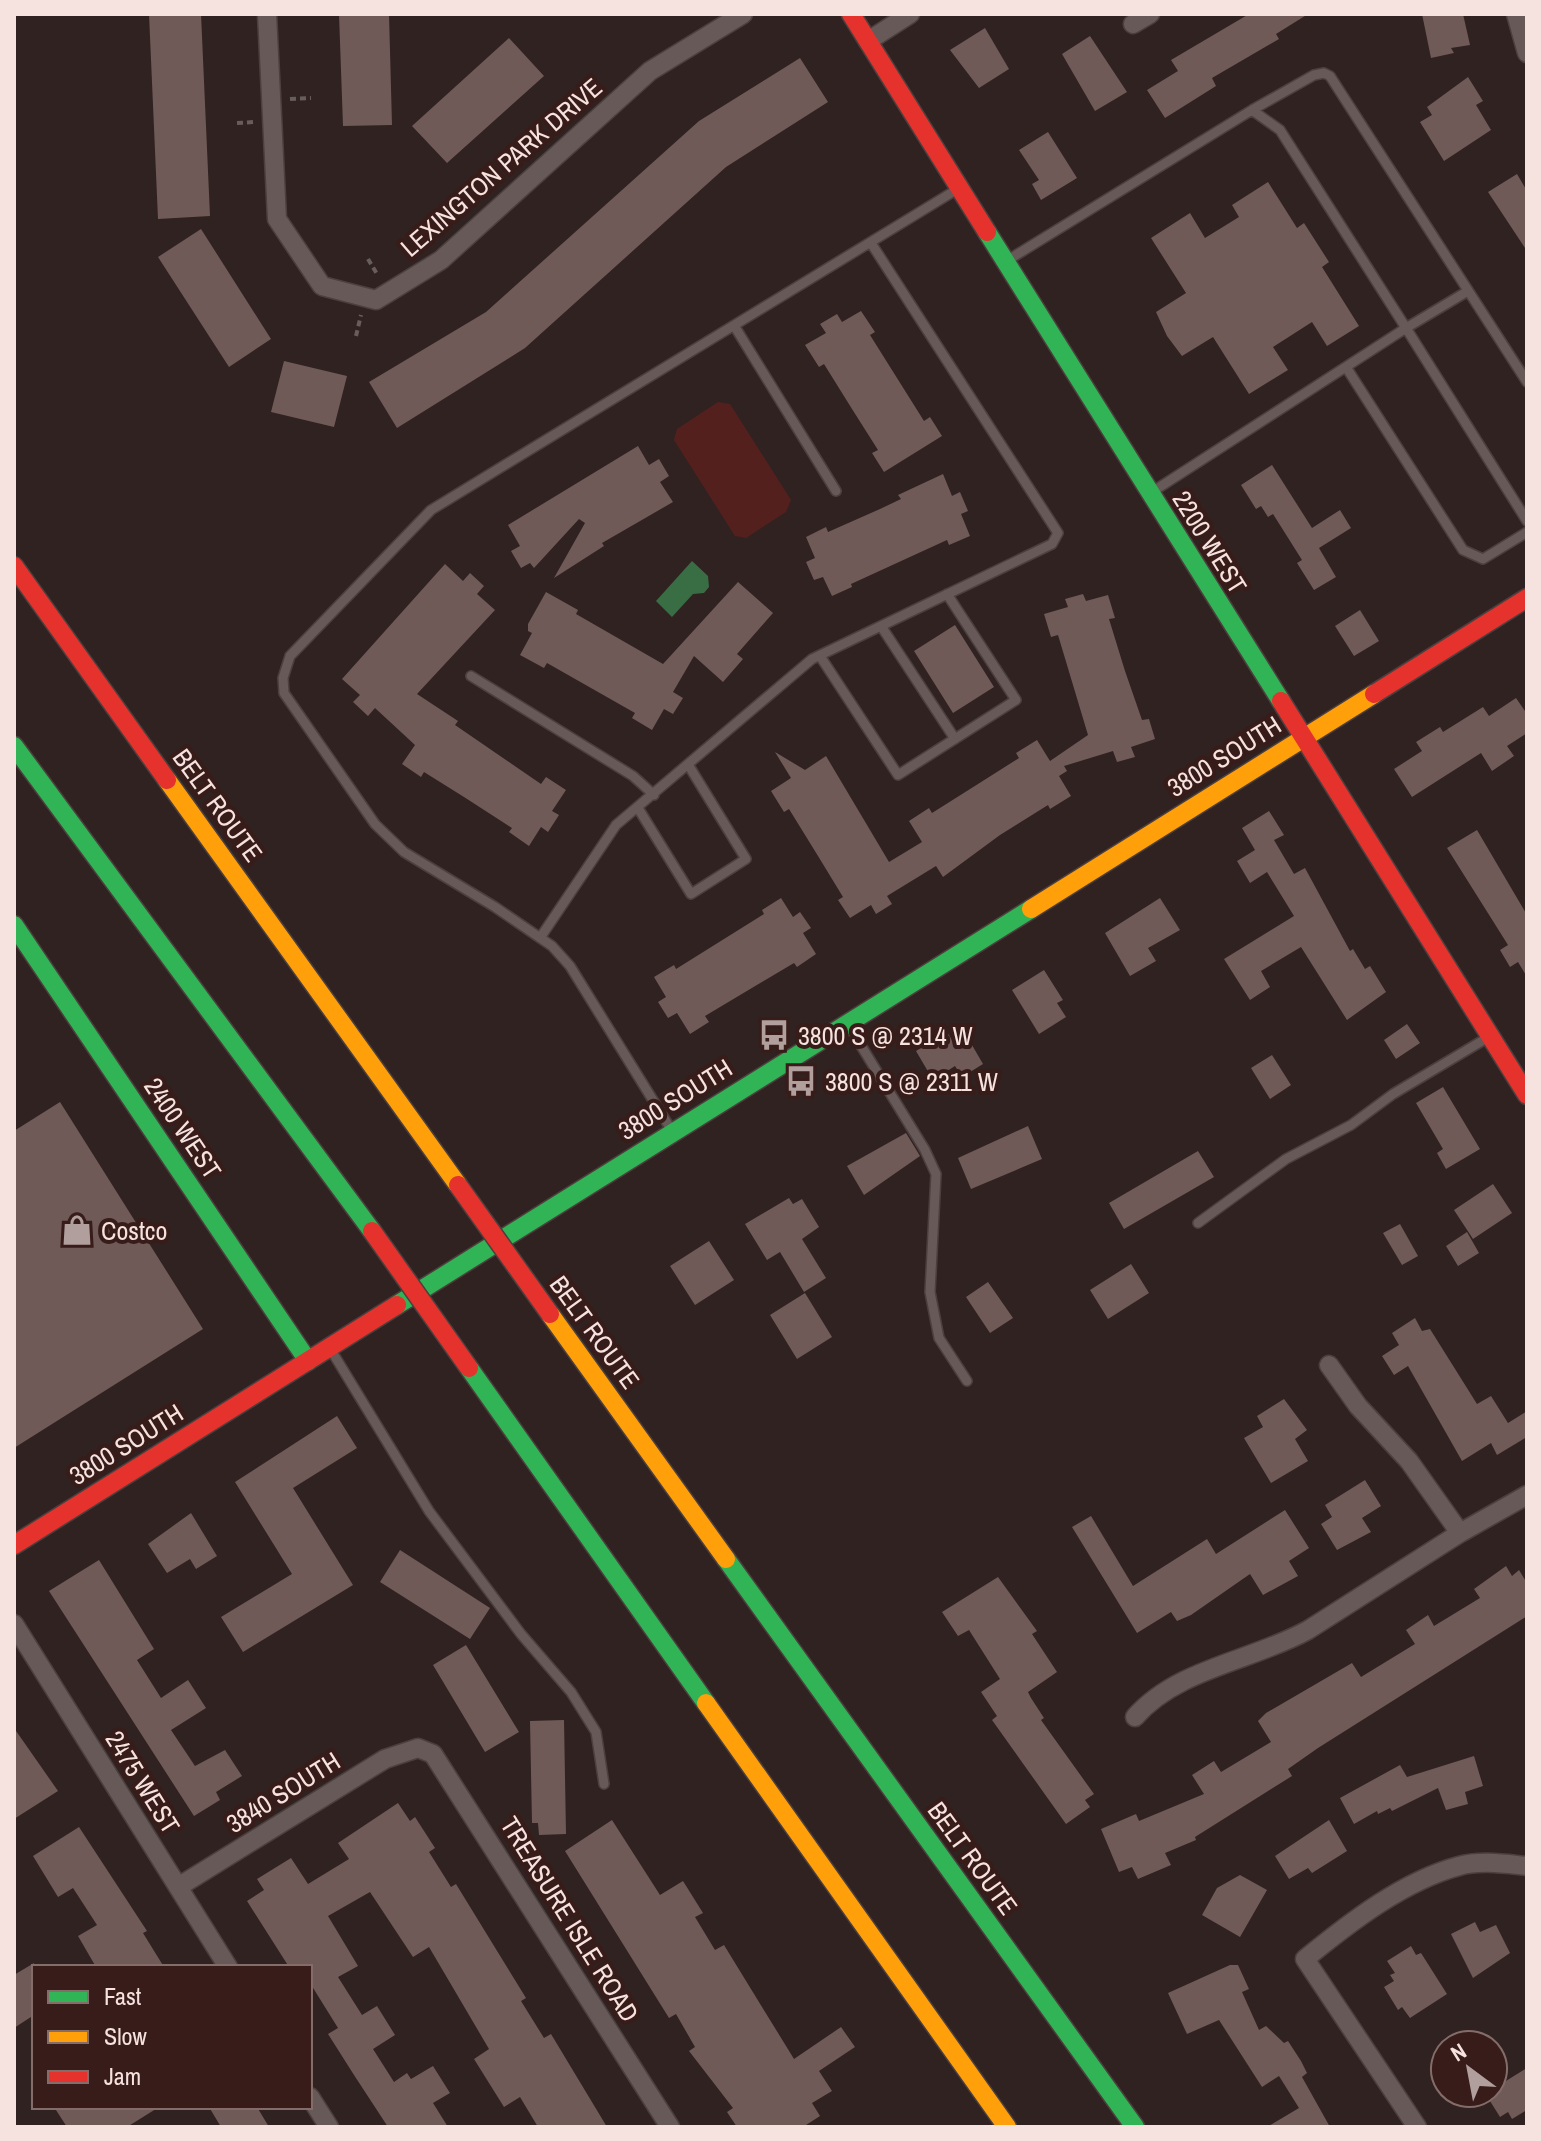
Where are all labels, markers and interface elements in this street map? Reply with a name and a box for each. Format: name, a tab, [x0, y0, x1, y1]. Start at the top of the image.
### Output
street label: LEXINGTON PARK DRIVE	[393, 70, 609, 264]
street label: 2200 WEST	[1165, 484, 1255, 600]
street label: 3800 SOUTH	[1160, 707, 1288, 805]
street label: BELT ROUTE	[165, 741, 271, 869]
bus stop icon: 3800 S @ 2314 W	[757, 1018, 791, 1052]
place label: 3800 S @ 2314 W	[798, 1018, 973, 1053]
street label: 3800 SOUTH	[611, 1050, 739, 1148]
bus stop icon: 3800 S @ 2311 W	[784, 1064, 818, 1098]
place label: 3800 S @ 2311 W	[825, 1064, 998, 1099]
street label: 2400 WEST	[136, 1071, 230, 1185]
shop icon: Costco	[60, 1213, 94, 1247]
place label: Costco	[101, 1213, 167, 1248]
street label: BELT ROUTE	[542, 1268, 648, 1396]
street label: 3800 SOUTH	[62, 1395, 190, 1493]
street label: 2475 WEST	[98, 1724, 188, 1840]
street label: 3840 SOUTH	[219, 1743, 347, 1841]
street label: BELT ROUTE	[920, 1794, 1026, 1922]
street label: TREASURE ISLE ROAD	[493, 1810, 647, 2028]
legend	[32, 1965, 312, 2109]
text: Fast	[104, 1980, 142, 2012]
text: Slow	[104, 2020, 147, 2052]
north arrow	[1429, 2029, 1509, 2109]
text: N	[1445, 2036, 1472, 2068]
text: Jam	[104, 2060, 141, 2092]

